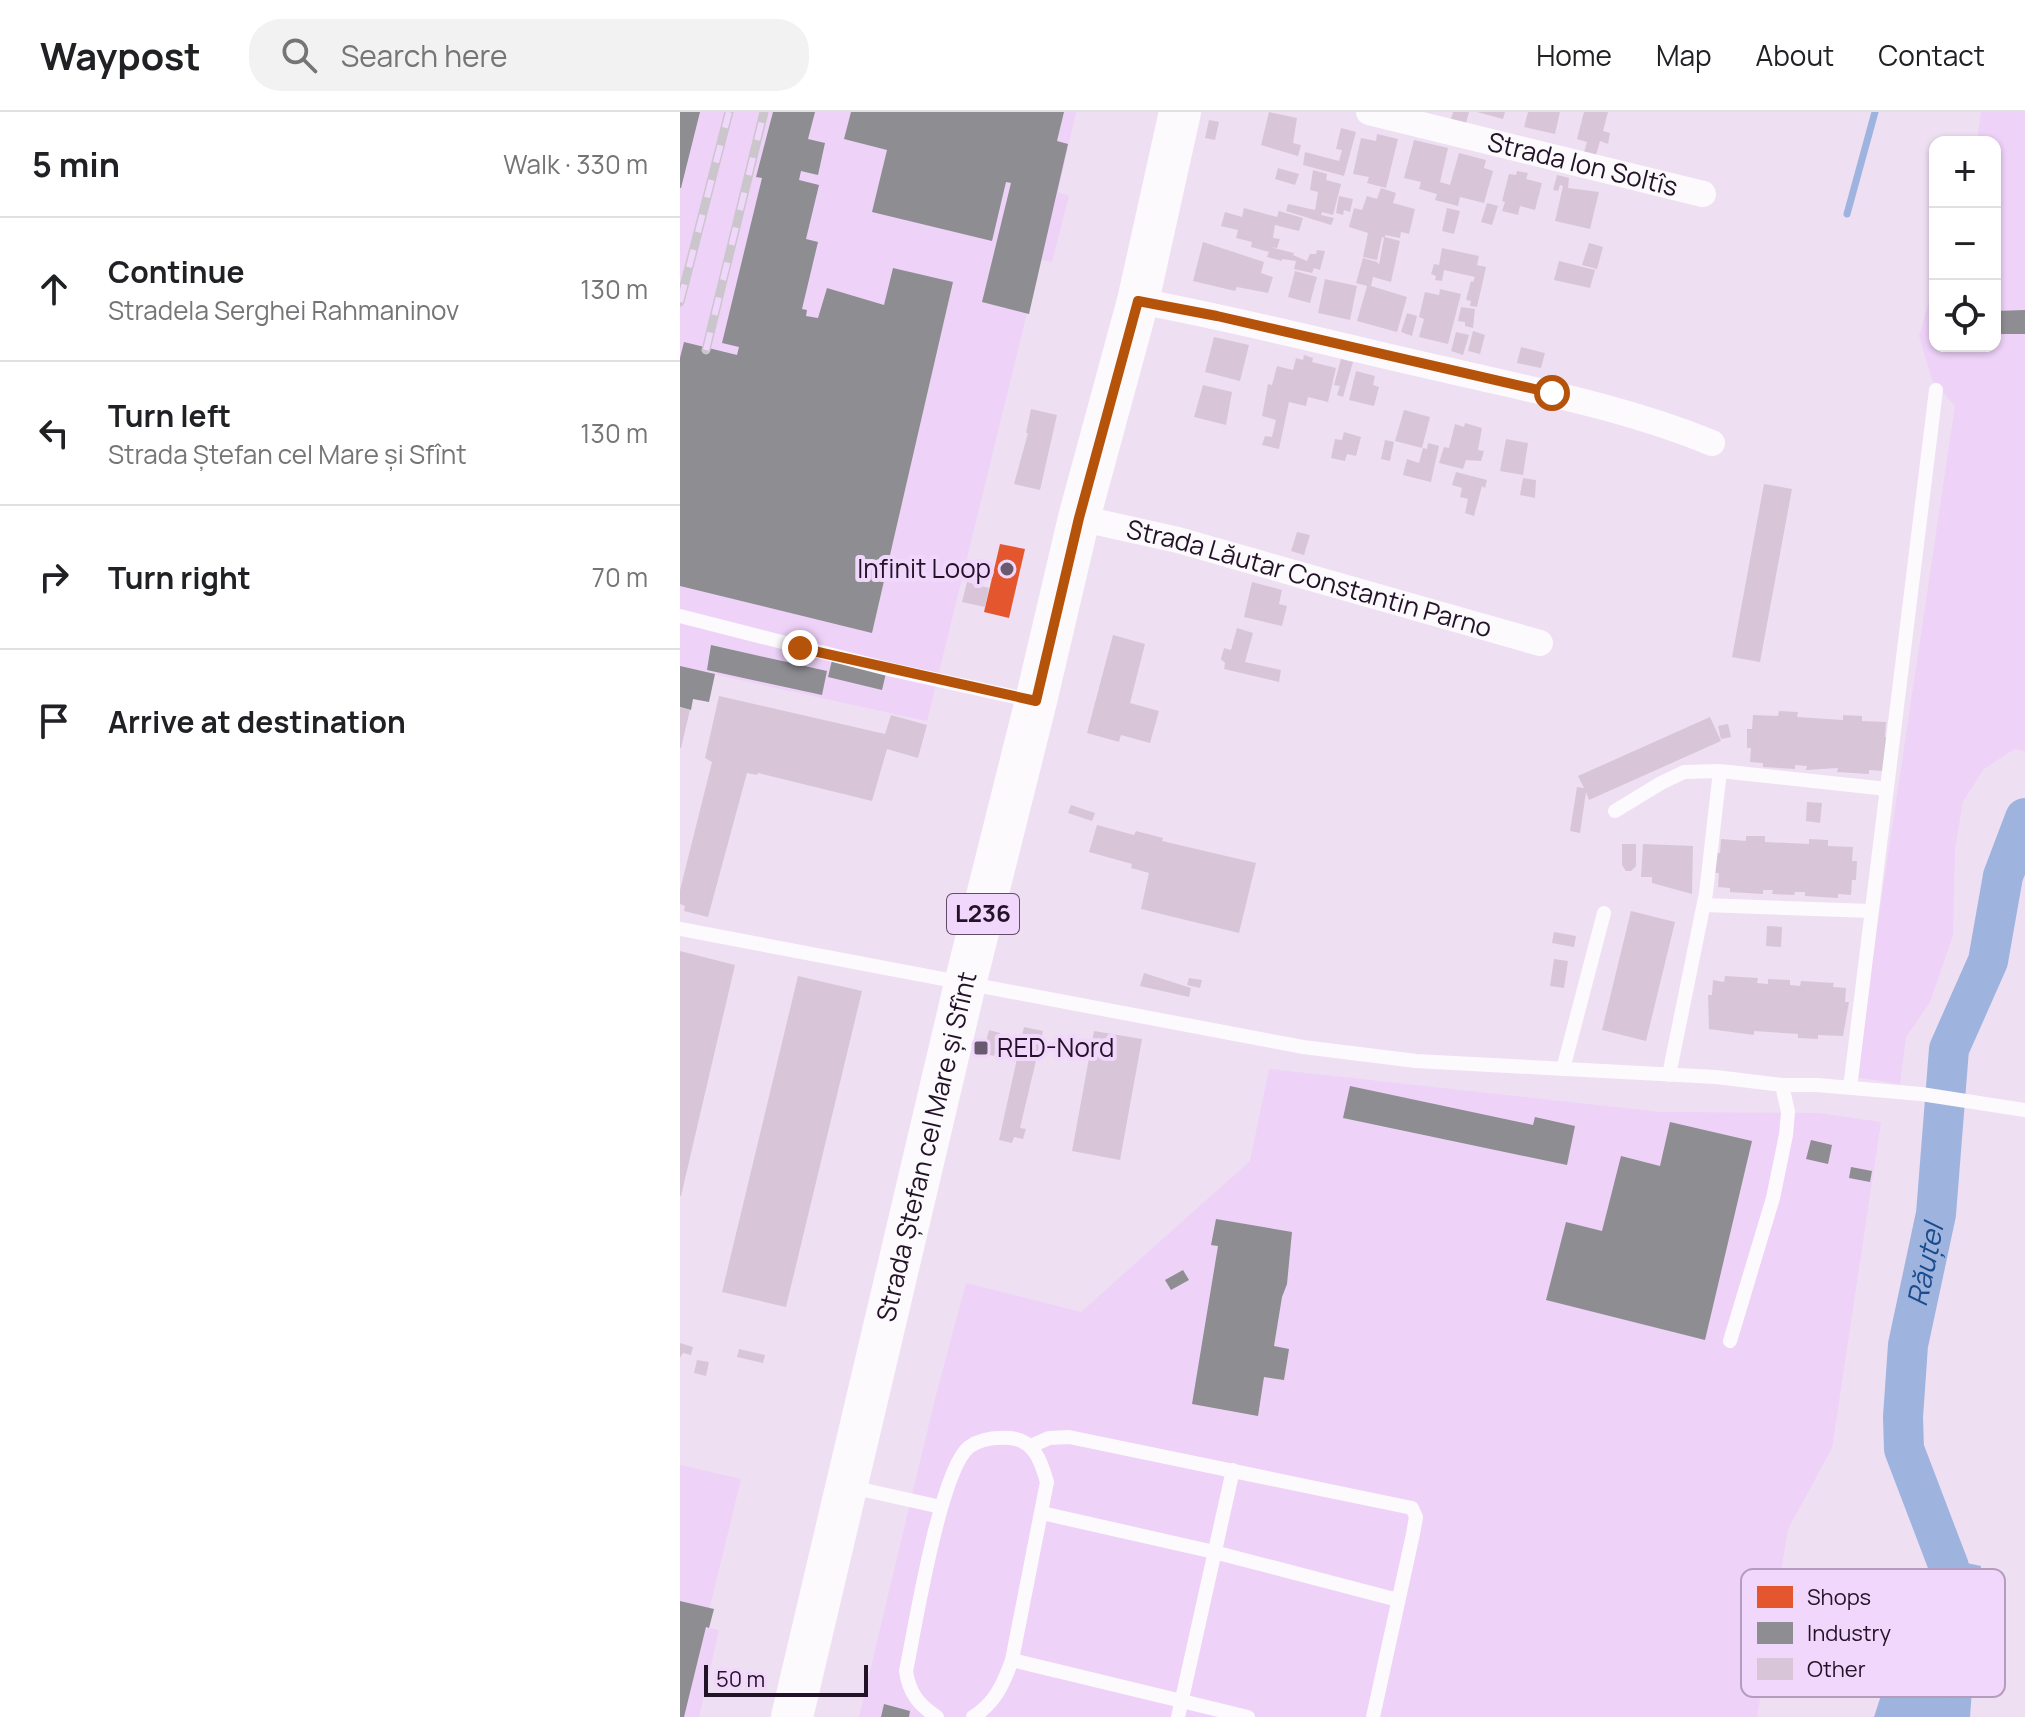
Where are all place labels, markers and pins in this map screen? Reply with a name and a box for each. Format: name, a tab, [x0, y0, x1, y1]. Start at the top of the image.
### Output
place label: Infinit Loop	[857, 550, 991, 586]
marker: Infinit Loop	[998, 560, 1016, 578]
place label: RED-Nord	[997, 1029, 1114, 1065]
marker: RED-Nord	[972, 1039, 990, 1057]

